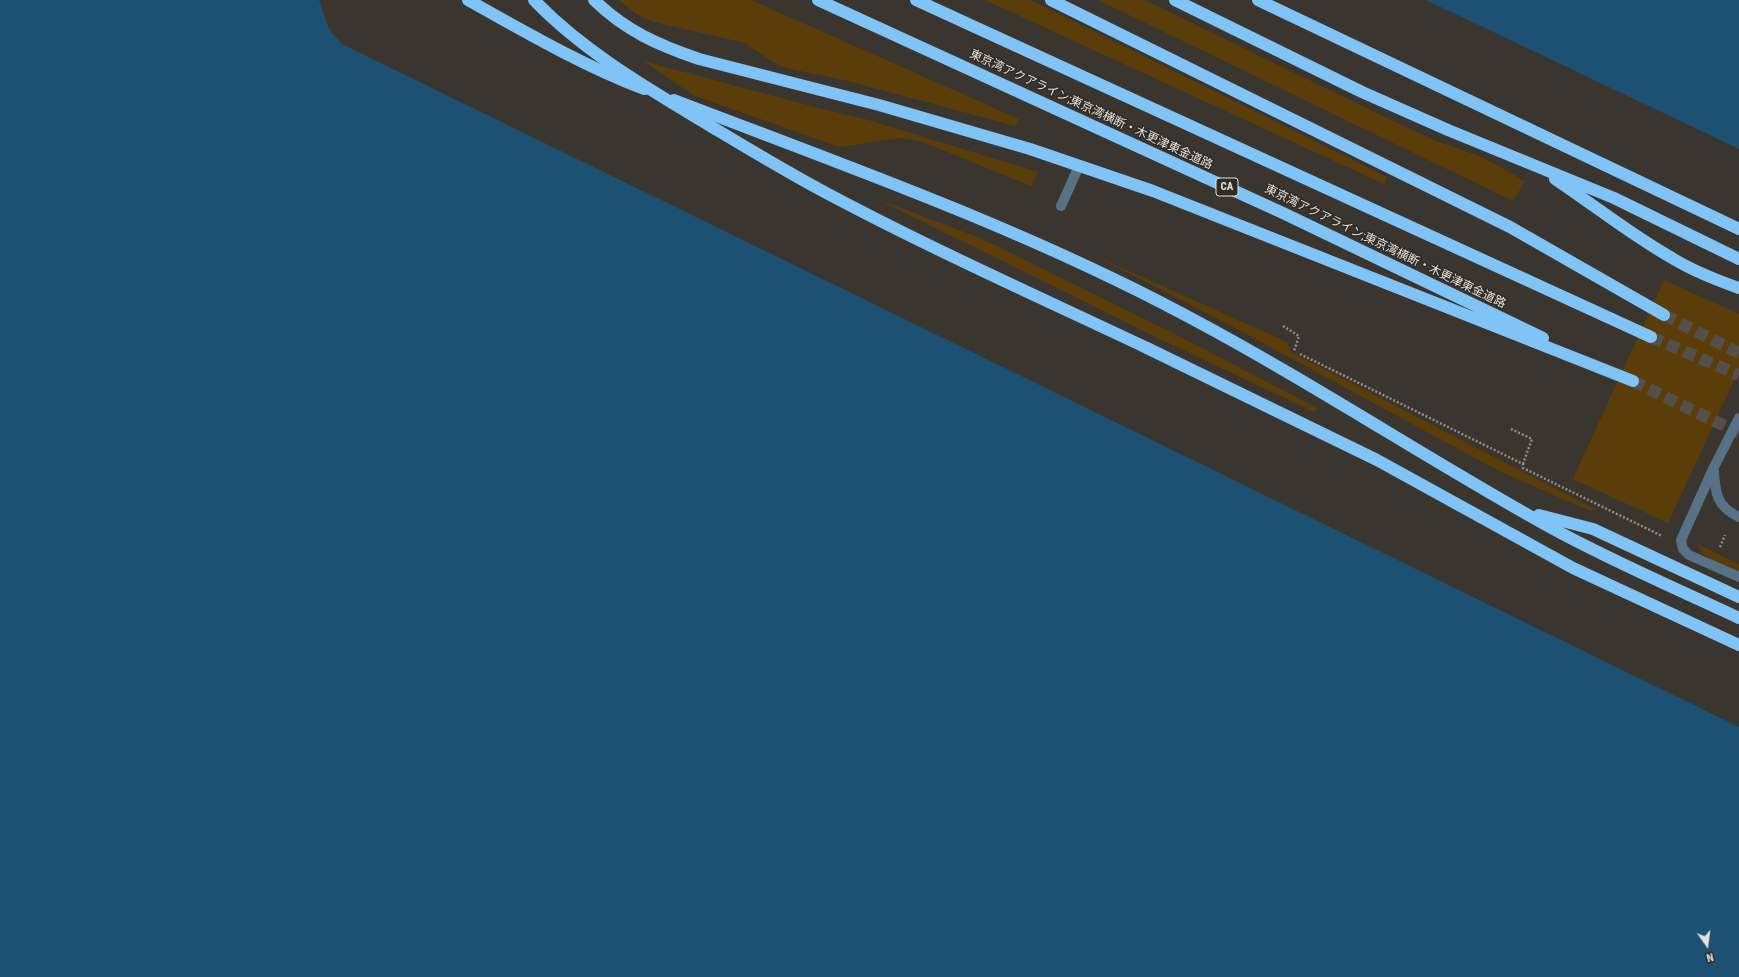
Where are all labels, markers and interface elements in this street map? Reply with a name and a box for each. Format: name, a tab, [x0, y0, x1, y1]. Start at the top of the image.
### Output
street label: 東京湾アクアライン;東京湾横断・木更津東金道路	[967, 47, 1215, 173]
road number: CA	[1216, 178, 1238, 196]
street label: 東京湾アクアライン;東京湾横断・木更津東金道路	[1262, 182, 1508, 312]
north arrow	[1687, 925, 1727, 965]
text: N	[1705, 950, 1715, 964]

